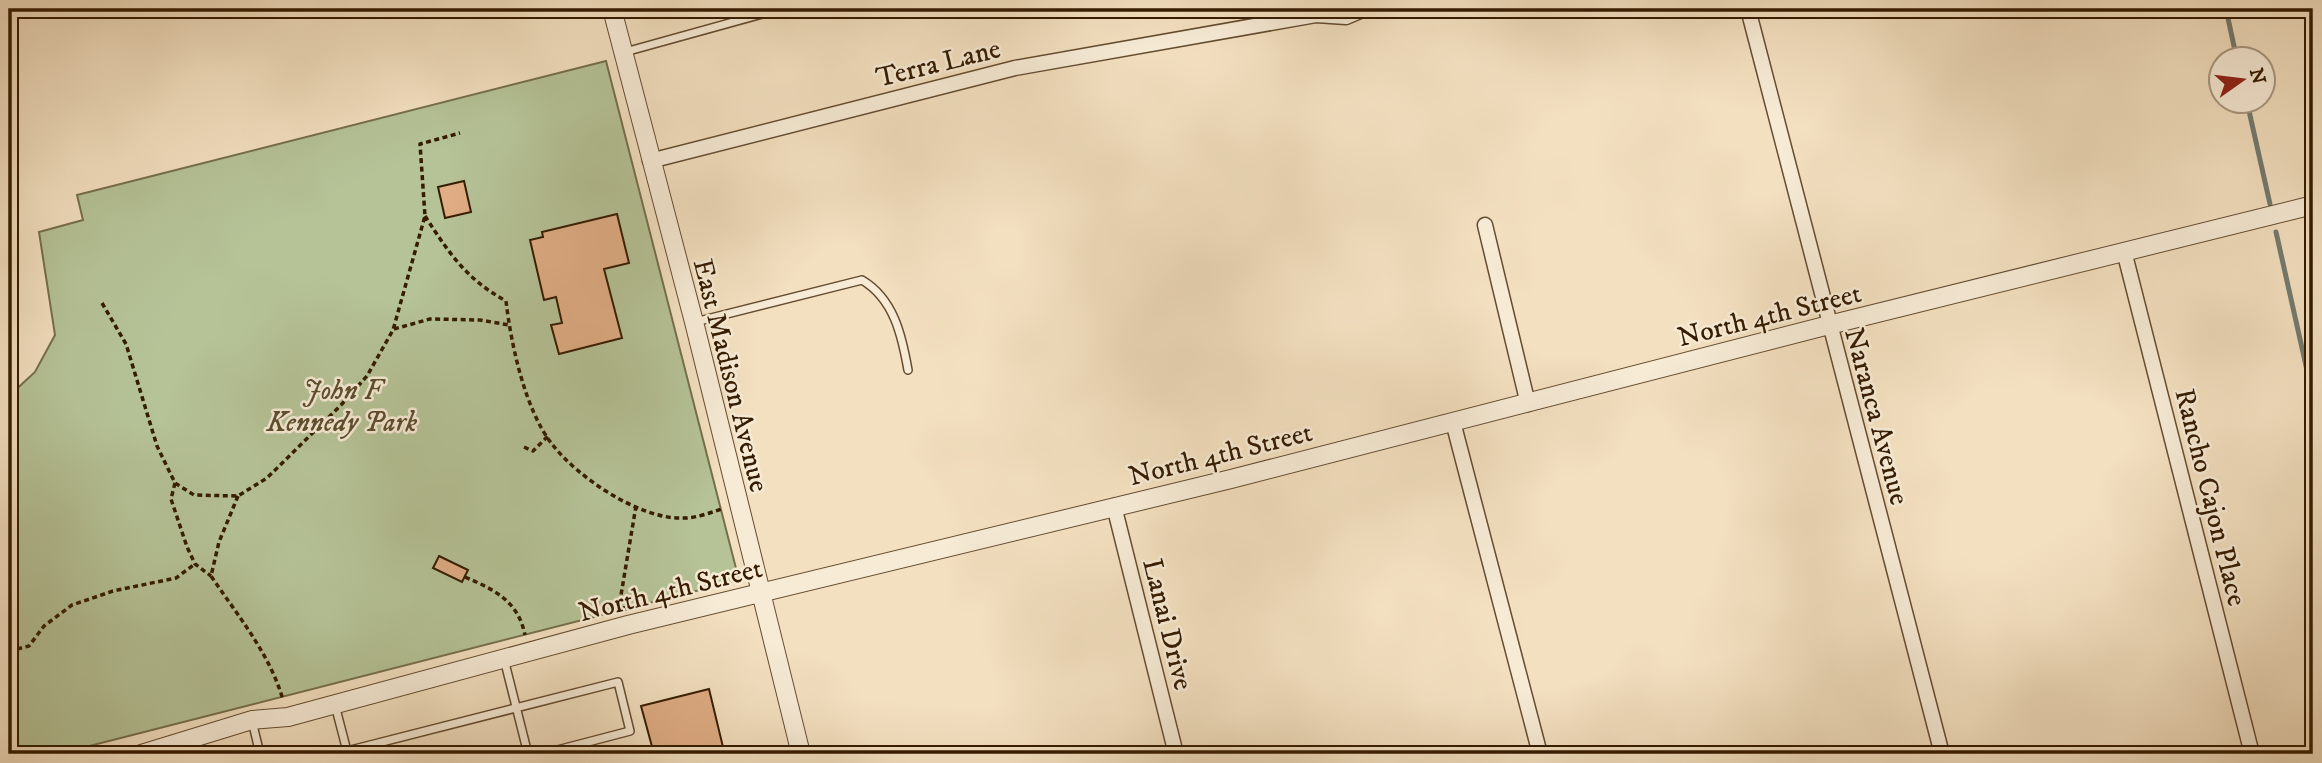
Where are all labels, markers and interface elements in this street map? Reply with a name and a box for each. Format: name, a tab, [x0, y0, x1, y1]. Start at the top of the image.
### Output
street label: Terra Lane	[873, 31, 1004, 96]
north arrow	[2206, 46, 2276, 116]
text: N	[2244, 66, 2270, 87]
street label: East Madison Avenue	[685, 255, 776, 496]
street label: North 4th Street	[1674, 276, 1865, 355]
street label: Naranca Avenue	[1836, 324, 1917, 509]
park label: John F Kennedy Park	[266, 373, 417, 440]
street label: Rancho Cajon Place	[2167, 385, 2254, 610]
street label: North 4th Street	[1125, 415, 1316, 494]
street label: North 4th Street	[575, 551, 766, 630]
street label: Lanai Drive	[1134, 555, 1201, 694]

